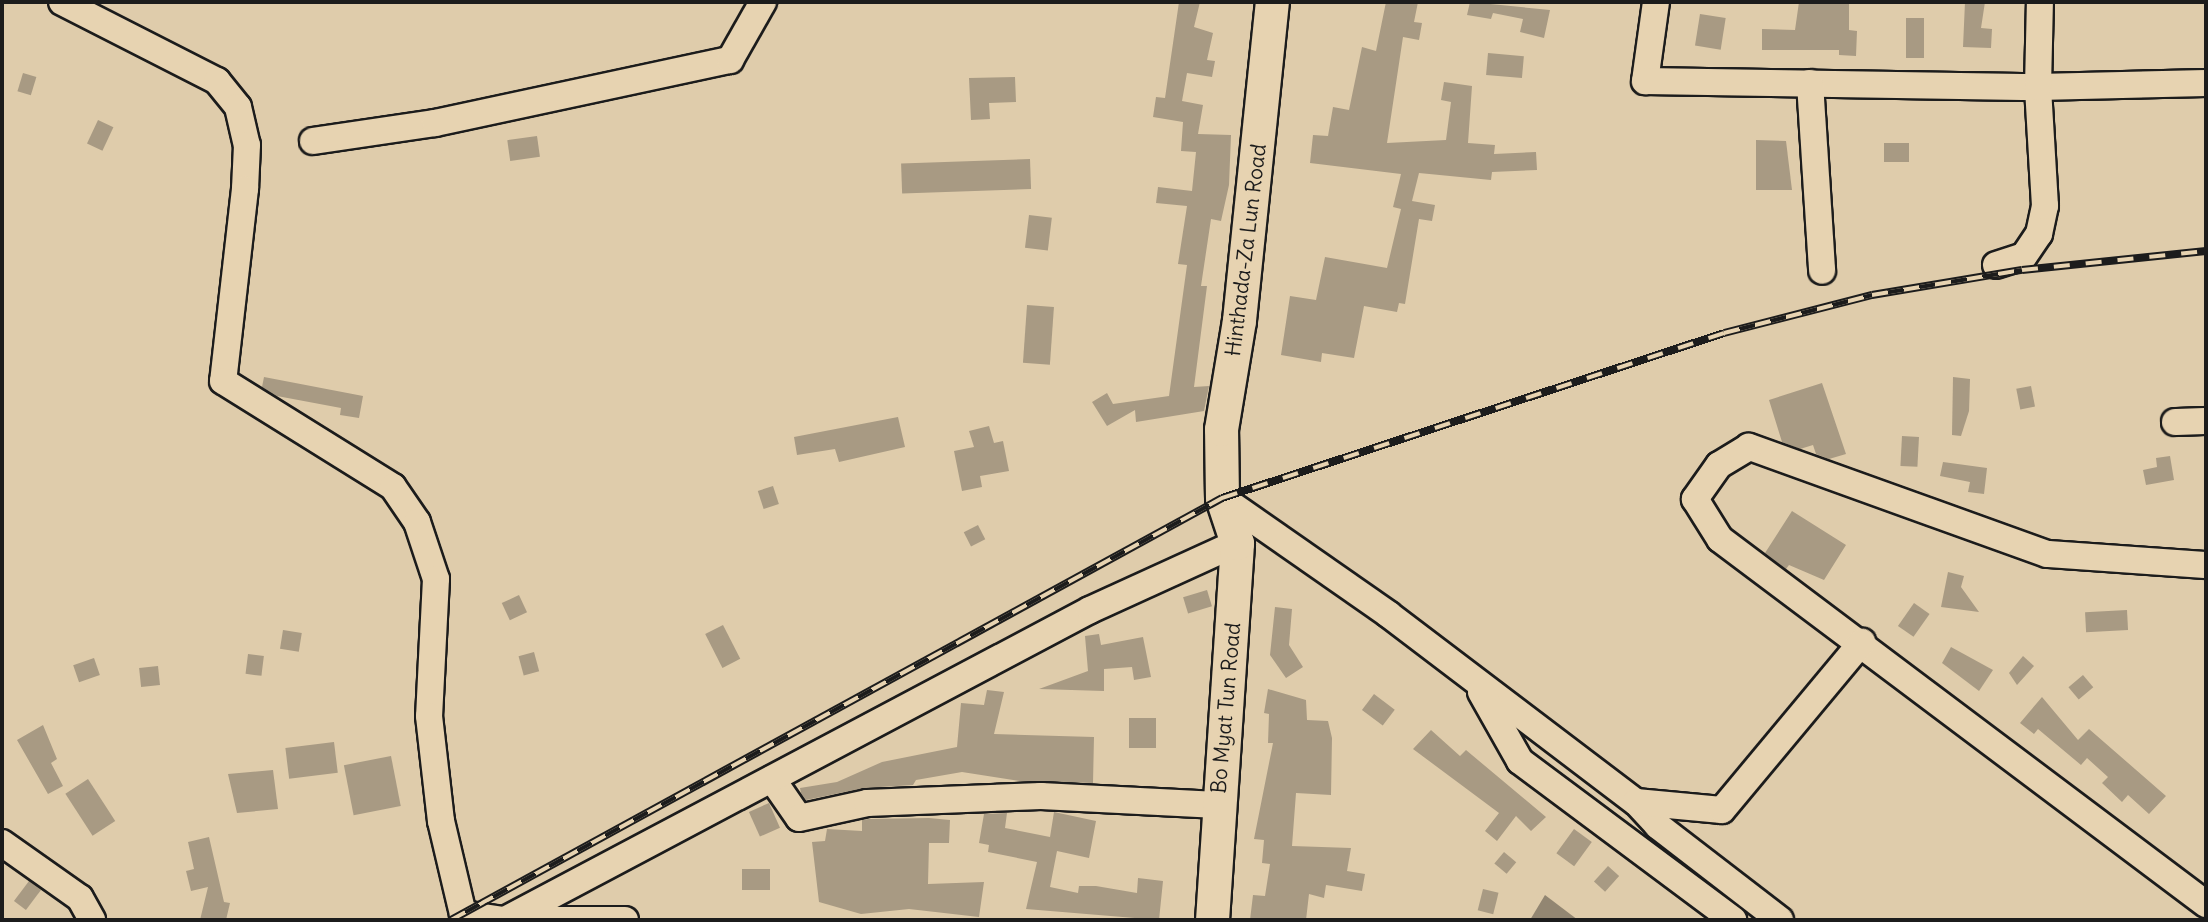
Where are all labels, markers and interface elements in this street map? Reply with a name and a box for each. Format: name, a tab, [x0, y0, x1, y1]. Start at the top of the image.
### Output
street label: Hinthada-Za Lun Road	[1220, 142, 1272, 358]
street label: Bo Myat Tun Road	[1206, 621, 1246, 795]

